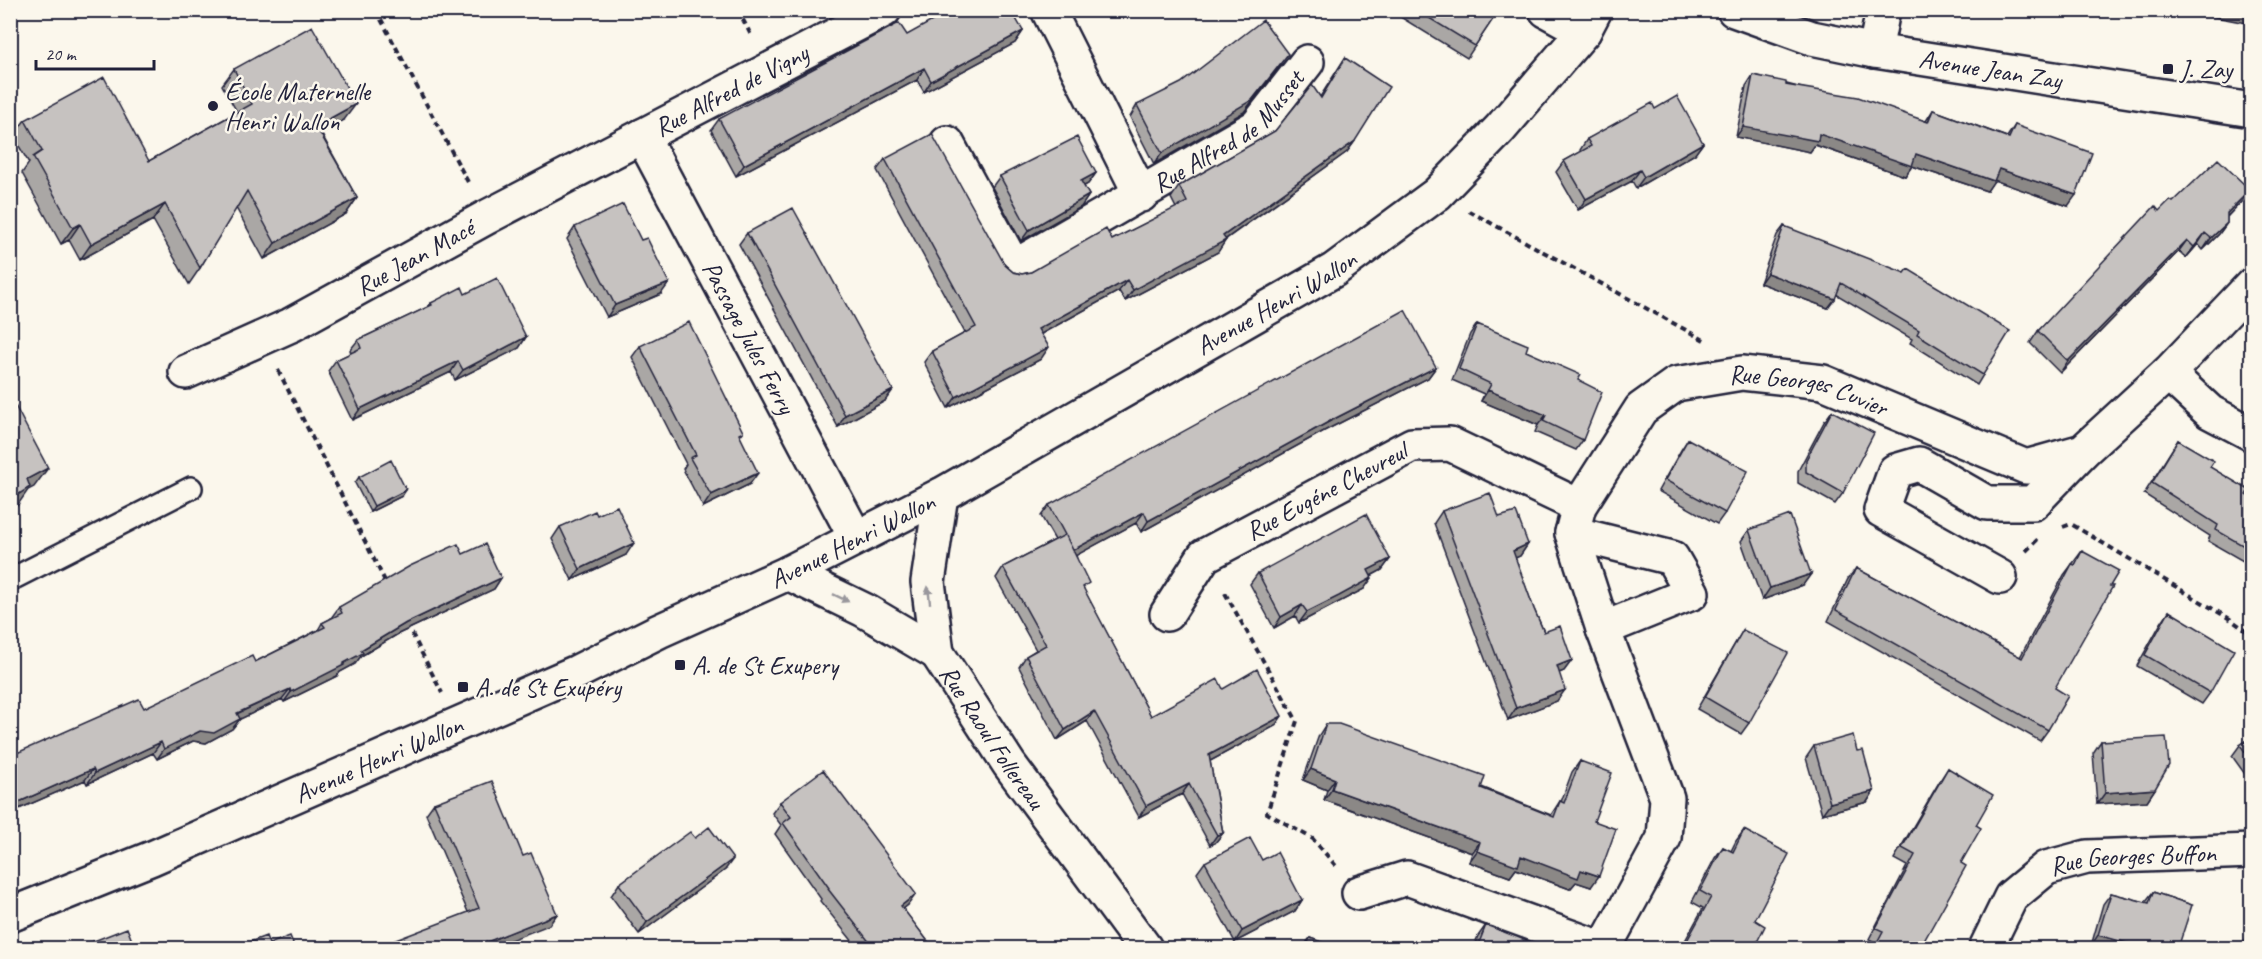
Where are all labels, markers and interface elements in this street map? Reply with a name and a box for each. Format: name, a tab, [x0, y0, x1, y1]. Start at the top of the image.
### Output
scale bar	[36, 33, 154, 71]
street label: Rue Alfred de Vigny	[649, 35, 816, 144]
street label: Avenue Jean Zay	[1917, 42, 2066, 97]
text: 20 m	[45, 43, 78, 65]
place label: J. Zay	[2178, 53, 2234, 86]
street label: Rue Alfred de Musset	[1147, 62, 1313, 200]
marker: J. Zay	[2161, 62, 2175, 76]
place label: École Maternelle Henri Wallon	[225, 75, 372, 138]
marker: École Maternelle Henri Wallon	[206, 99, 220, 113]
street label: Rue Jean Macé	[350, 210, 483, 303]
street label: Avenue Henri Wallon	[1190, 242, 1364, 363]
street label: Passage Jules Ferry	[695, 256, 804, 421]
street label: Rue Georges Cuvier	[1726, 357, 1894, 425]
street label: Rue Eugéne Chevreul	[1240, 433, 1417, 548]
street label: Avenue Henri Wallon	[765, 484, 941, 596]
one-way arrow	[925, 586, 934, 605]
one-way arrow	[832, 593, 850, 603]
place label: A. de St Exupery	[692, 649, 840, 682]
marker: A. de St Exupery	[673, 658, 687, 672]
street label: Rue Raoul Follereau	[932, 659, 1053, 816]
place label: A. de St Exupéry	[475, 671, 623, 704]
marker: A. de St Exupéry	[456, 680, 470, 694]
street label: Avenue Henri Wallon	[289, 708, 469, 811]
street label: Rue Georges Buffon	[2046, 836, 2218, 883]

